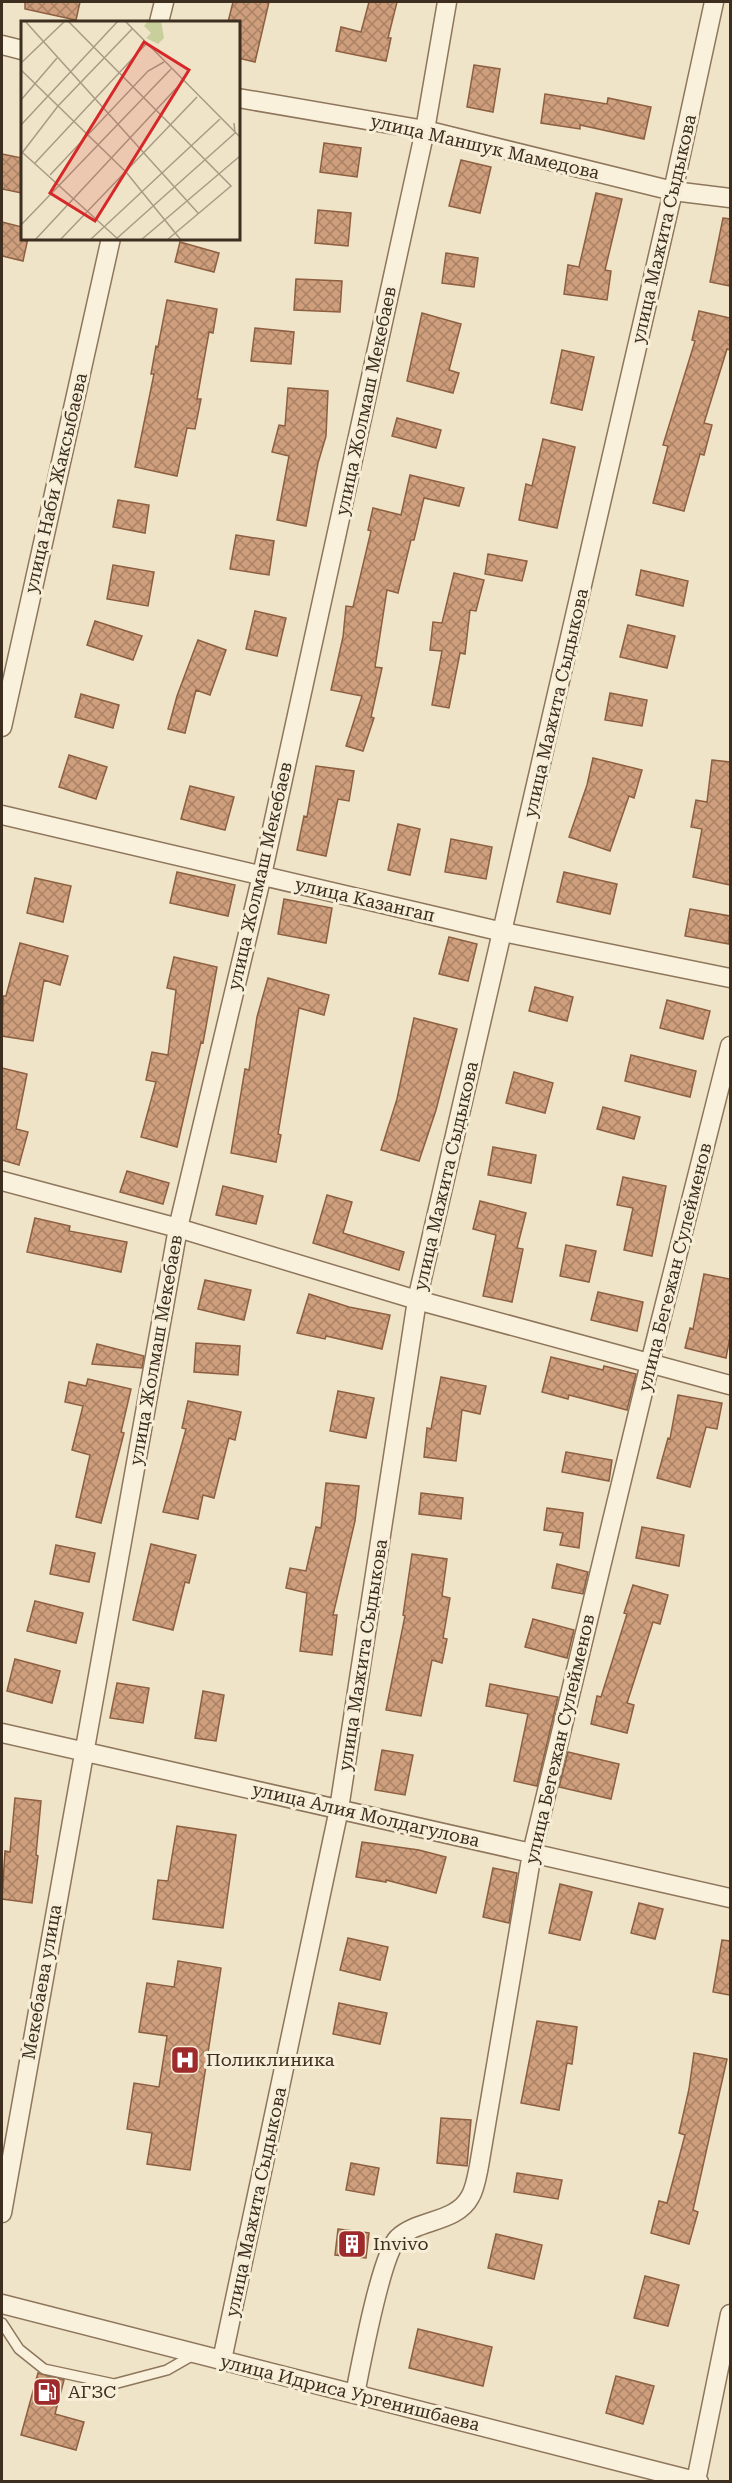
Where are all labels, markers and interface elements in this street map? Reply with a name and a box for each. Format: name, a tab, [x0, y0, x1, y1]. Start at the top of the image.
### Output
inset map	[21, 21, 240, 240]
street label: улица Маншук Мамедова	[369, 110, 602, 183]
street label: улица Мажита Сыдыкова	[627, 112, 700, 346]
street label: улица Жолмаш Мекебаев	[331, 284, 400, 517]
street label: улица Наби Жаксыбаева	[20, 370, 91, 595]
street label: улица Мажита Сыдыкова	[519, 586, 592, 820]
street label: улица Жолмаш Мекебаев	[223, 760, 296, 992]
street label: улица Казангап	[293, 873, 437, 926]
street label: улица Мажита Сыдыкова	[409, 1059, 482, 1293]
street label: улица Бегежан Сулейменов	[633, 1140, 716, 1393]
street label: улица Жолмаш Мекебаев	[125, 1233, 186, 1467]
street label: улица Мажита Сыдыкова	[334, 1537, 391, 1772]
street label: улица Бегежан Сулейменов	[521, 1612, 599, 1866]
street label: улица Алия Молдагулова	[250, 1778, 482, 1851]
street label: Мекебаева улица	[18, 1902, 66, 2061]
hospital icon: Поликлиника	[169, 2044, 201, 2076]
place label: Поликлиника	[206, 2049, 335, 2070]
street label: улица Мажита Сыдыкова	[221, 2085, 290, 2319]
building icon: Invivo	[336, 2228, 368, 2260]
place label: Invivo	[373, 2233, 428, 2254]
street label: улица Идриса Ургенишбаева	[218, 2350, 482, 2435]
fuel station icon: АГЗС	[31, 2376, 63, 2408]
place label: АГЗС	[68, 2381, 116, 2402]

